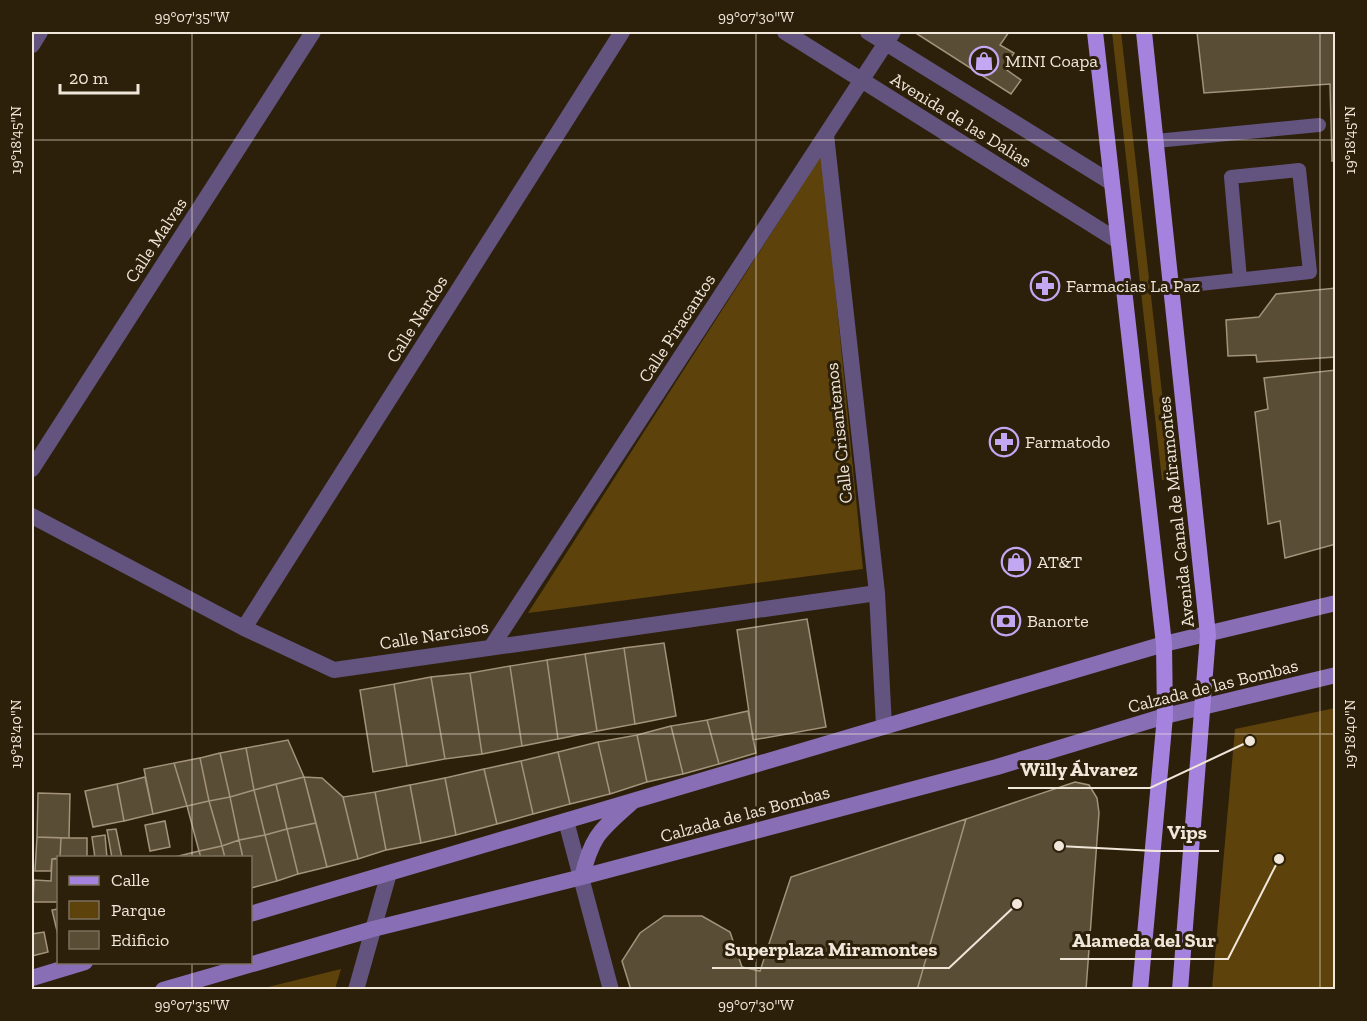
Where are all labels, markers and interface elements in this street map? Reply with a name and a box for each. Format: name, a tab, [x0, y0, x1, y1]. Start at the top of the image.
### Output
text: 99°07'35"W	[154, 8, 230, 26]
text: 99°07'30"W	[718, 8, 794, 26]
shop icon: MINI Coapa	[968, 45, 1000, 77]
place label: MINI Coapa	[1005, 50, 1098, 72]
scale bar	[60, 57, 138, 95]
text: 20 m	[69, 67, 109, 89]
street label: Avenida de las Dalias	[887, 68, 1036, 172]
text: 19°18'45"N	[7, 106, 25, 174]
text: 19°18'45"N	[1341, 106, 1359, 174]
street label: Calle Malvas	[120, 193, 192, 287]
street label: Calle Piracantos	[634, 269, 720, 386]
pharmacy icon: Farmacias La Paz	[1029, 270, 1061, 302]
street label: Calle Nardos	[382, 271, 452, 367]
place label: Farmacias La Paz	[1066, 275, 1200, 297]
street label: Calle Crisantemos	[821, 361, 857, 504]
street label: Avenida Canal de Miramontes	[1153, 395, 1199, 629]
pharmacy icon: Farmatodo	[988, 426, 1020, 458]
place label: Farmatodo	[1025, 431, 1110, 453]
shop icon: AT&T	[1000, 546, 1032, 578]
place label: AT&T	[1037, 551, 1082, 573]
bank icon: Banorte	[990, 605, 1022, 637]
place label: Banorte	[1027, 610, 1089, 632]
street label: Calle Narcisos	[378, 616, 490, 654]
street label: Calzada de las Bombas	[1126, 654, 1300, 718]
text: 19°18'40"N	[7, 699, 25, 769]
text: 19°18'40"N	[1341, 699, 1359, 769]
callout: Willy Álvarez	[1008, 750, 1150, 788]
text: Willy Álvarez	[1020, 757, 1138, 781]
street label: Calzada de las Bombas	[658, 781, 832, 847]
callout: Vips	[1155, 813, 1219, 851]
text: Vips	[1167, 820, 1207, 844]
legend	[57, 856, 252, 964]
text: Calle	[111, 869, 149, 891]
text: Parque	[111, 899, 166, 921]
callout: Alameda del Sur	[1060, 921, 1228, 959]
text: Alameda del Sur	[1072, 928, 1216, 952]
text: Edificio	[111, 929, 169, 951]
callout: Superplaza Miramontes	[712, 930, 949, 968]
text: Superplaza Miramontes	[725, 937, 937, 961]
text: 99°07'35"W	[154, 996, 230, 1014]
text: 99°07'30"W	[718, 996, 794, 1014]

